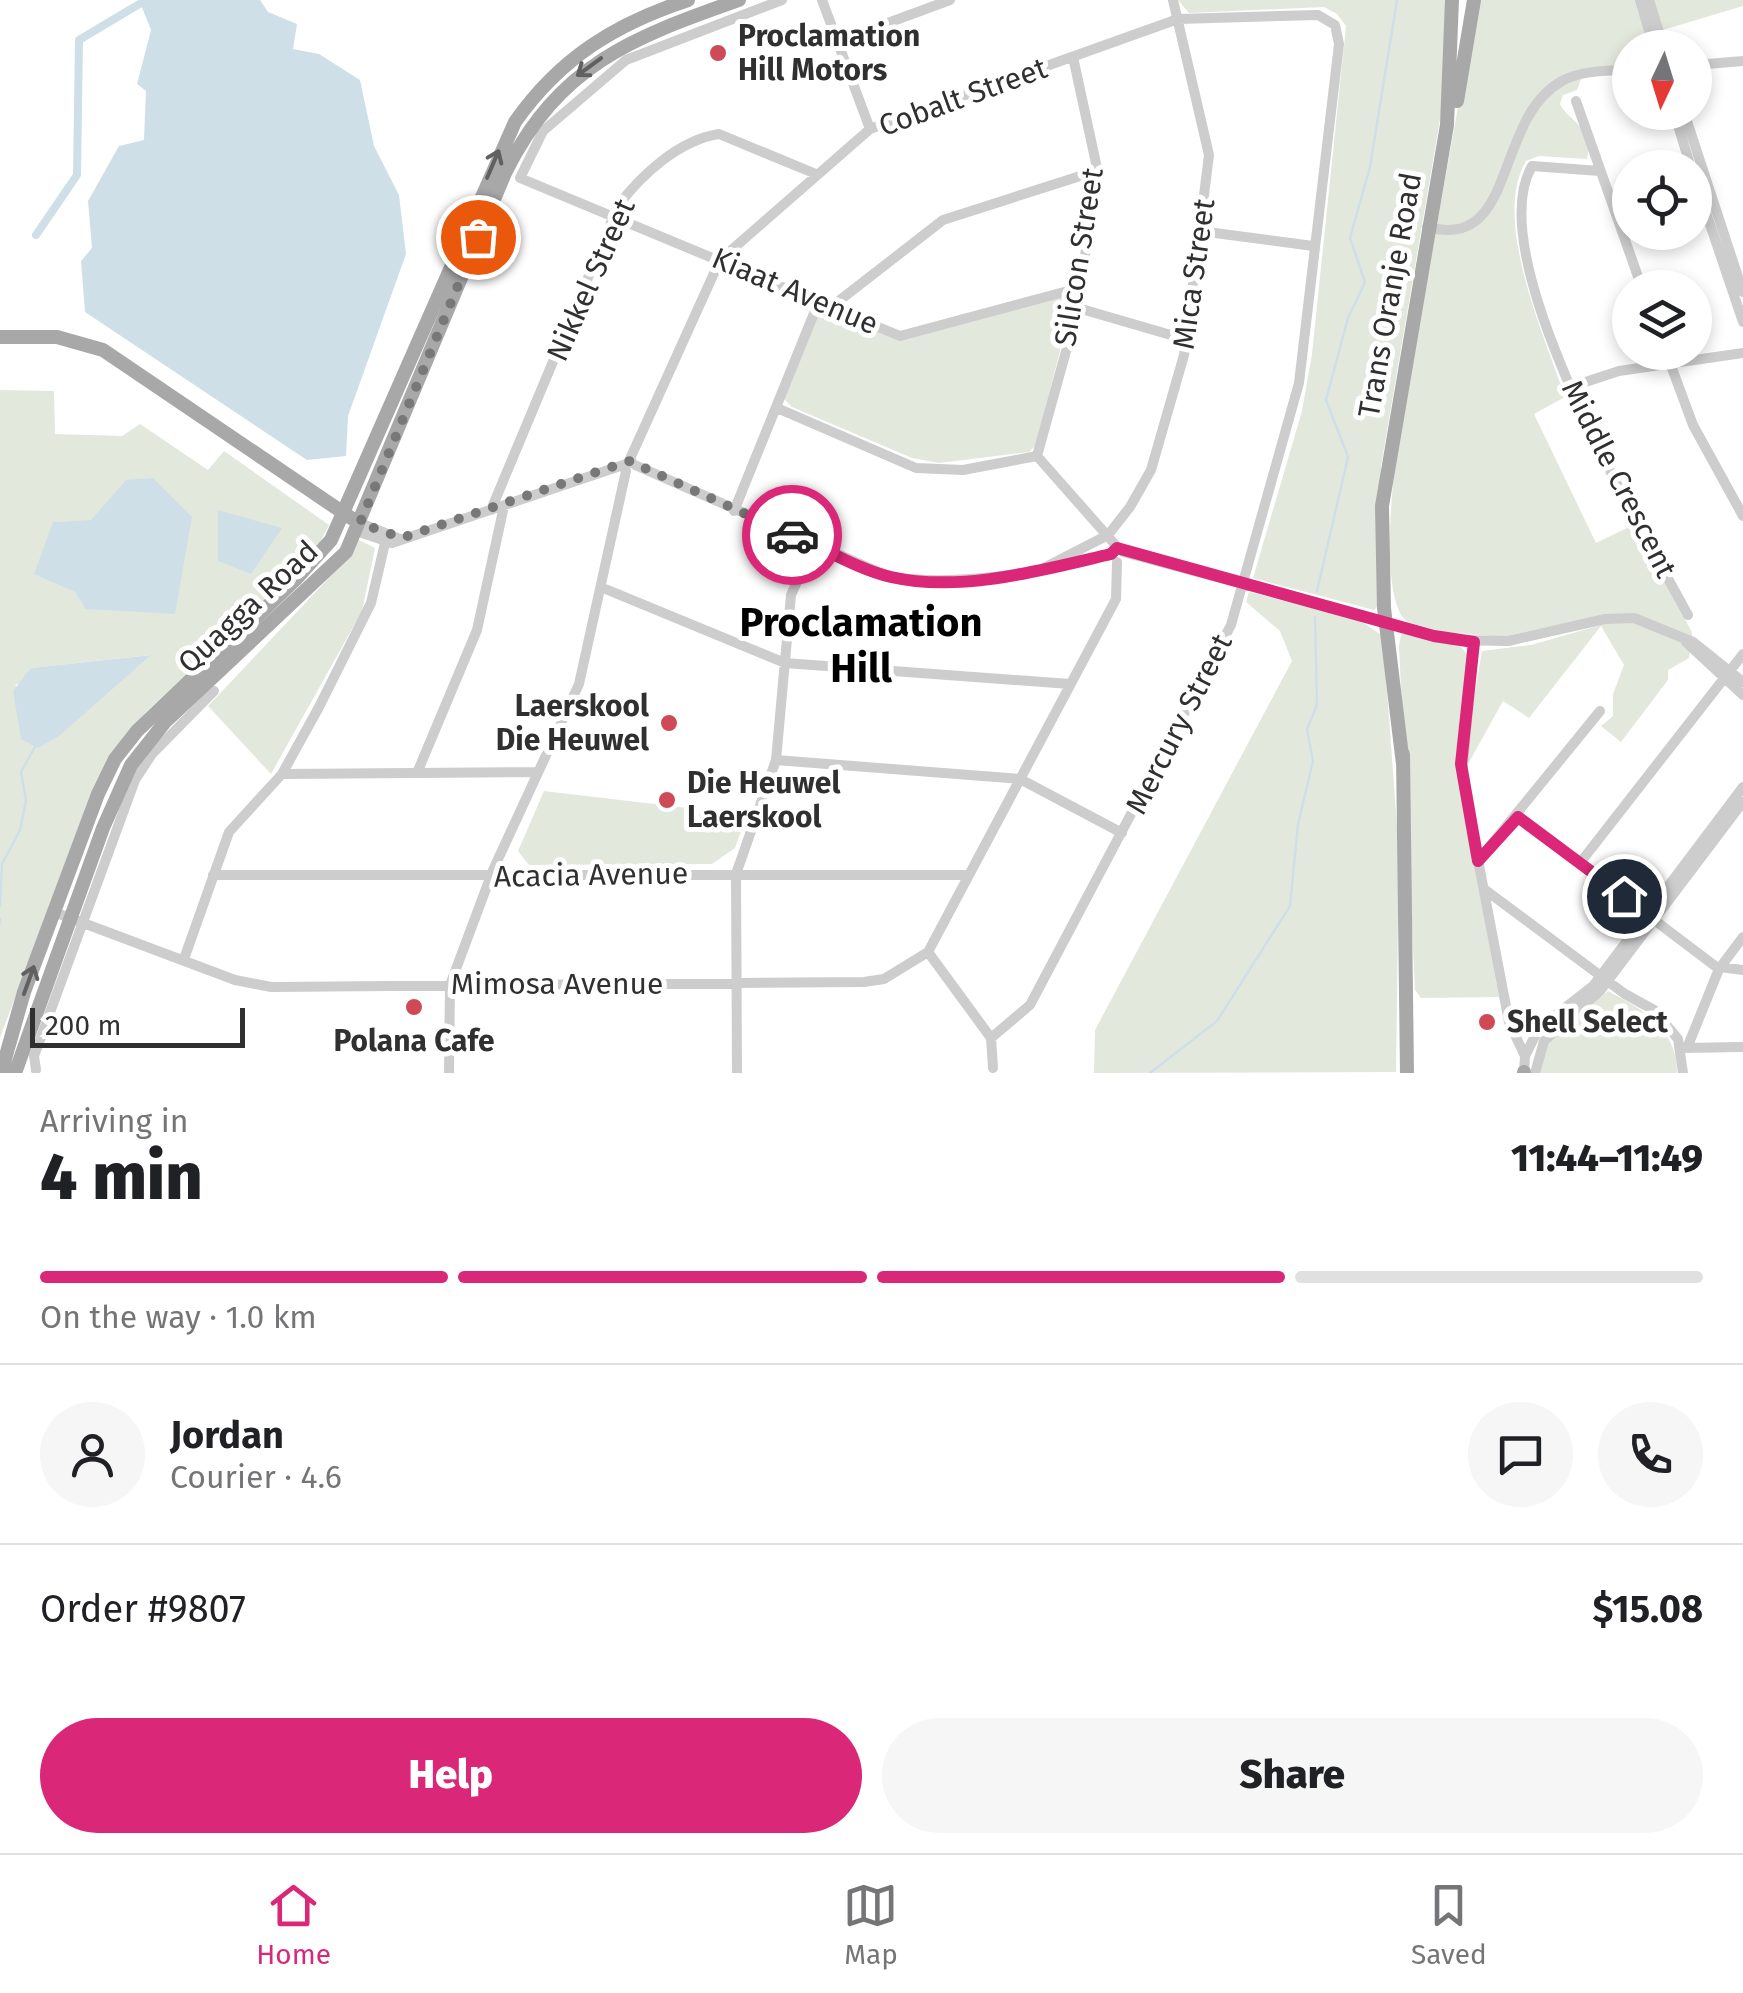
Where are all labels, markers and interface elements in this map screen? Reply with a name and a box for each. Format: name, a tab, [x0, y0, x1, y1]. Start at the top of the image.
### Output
place label: Proclamation Hill Motors	[738, 18, 920, 88]
north arrow	[1612, 30, 1712, 130]
map controls	[1612, 30, 1712, 370]
marker: Proclamation Hill Motors	[707, 42, 729, 64]
street label: Cobalt Street	[874, 50, 1052, 144]
one-way arrow	[576, 56, 603, 77]
one-way arrow	[486, 149, 504, 180]
button: locate	[1612, 150, 1712, 250]
street label: Silicon Street	[1047, 165, 1111, 349]
street label: Trans Oranje Road	[1351, 170, 1429, 420]
street label: Nikkel Street	[539, 193, 643, 367]
pin	[436, 195, 521, 280]
street label: Mica Street	[1166, 196, 1222, 352]
icon: bag	[451, 210, 506, 265]
street label: Kiaat Avenue	[707, 240, 883, 342]
button: layers	[1612, 270, 1712, 370]
street label: Middle Crescent	[1554, 374, 1684, 584]
courier	[742, 485, 842, 585]
icon: car	[765, 508, 820, 563]
street label: Quagga Road	[171, 533, 325, 681]
district label: Proclamation Hill	[739, 599, 983, 693]
street label: Mercury Street	[1118, 628, 1240, 820]
place label: Laerskool Die Heuwel	[496, 688, 649, 758]
marker: Laerskool Die Heuwel	[658, 712, 680, 734]
place label: Die Heuwel Laerskool	[687, 765, 840, 835]
marker: Die Heuwel Laerskool	[656, 789, 678, 811]
pin	[1582, 854, 1667, 939]
street label: Acacia Avenue	[494, 855, 688, 895]
icon: home	[1597, 869, 1652, 924]
one-way arrow	[21, 965, 39, 996]
street label: Mimosa Avenue	[451, 966, 663, 1002]
marker: Polana Cafe	[403, 996, 425, 1018]
scale bar	[30, 1003, 245, 1048]
place label: Shell Select	[1507, 1004, 1668, 1040]
text: 200 m	[45, 1009, 122, 1042]
marker: Shell Select	[1476, 1011, 1498, 1033]
place label: Polana Cafe	[333, 1023, 495, 1059]
text: Arriving in	[40, 1102, 188, 1140]
text: 11:44–11:49	[1511, 1135, 1703, 1181]
text: 4 min	[40, 1138, 203, 1216]
text: On the way · 1.0 km	[40, 1298, 317, 1336]
button: person	[40, 1402, 145, 1507]
button: chat	[1468, 1402, 1573, 1507]
button: phone	[1598, 1402, 1703, 1507]
text: Jordan	[170, 1412, 284, 1458]
text: Courier · 4.6	[170, 1458, 342, 1496]
text: Order #9807	[40, 1586, 246, 1632]
text: $15.08	[1593, 1586, 1703, 1632]
button: Help	[40, 1718, 862, 1833]
button: Share	[882, 1718, 1703, 1833]
tab: Home	[256, 1878, 331, 1971]
tab: Map	[843, 1878, 898, 1971]
tab: Saved	[1411, 1878, 1487, 1971]

